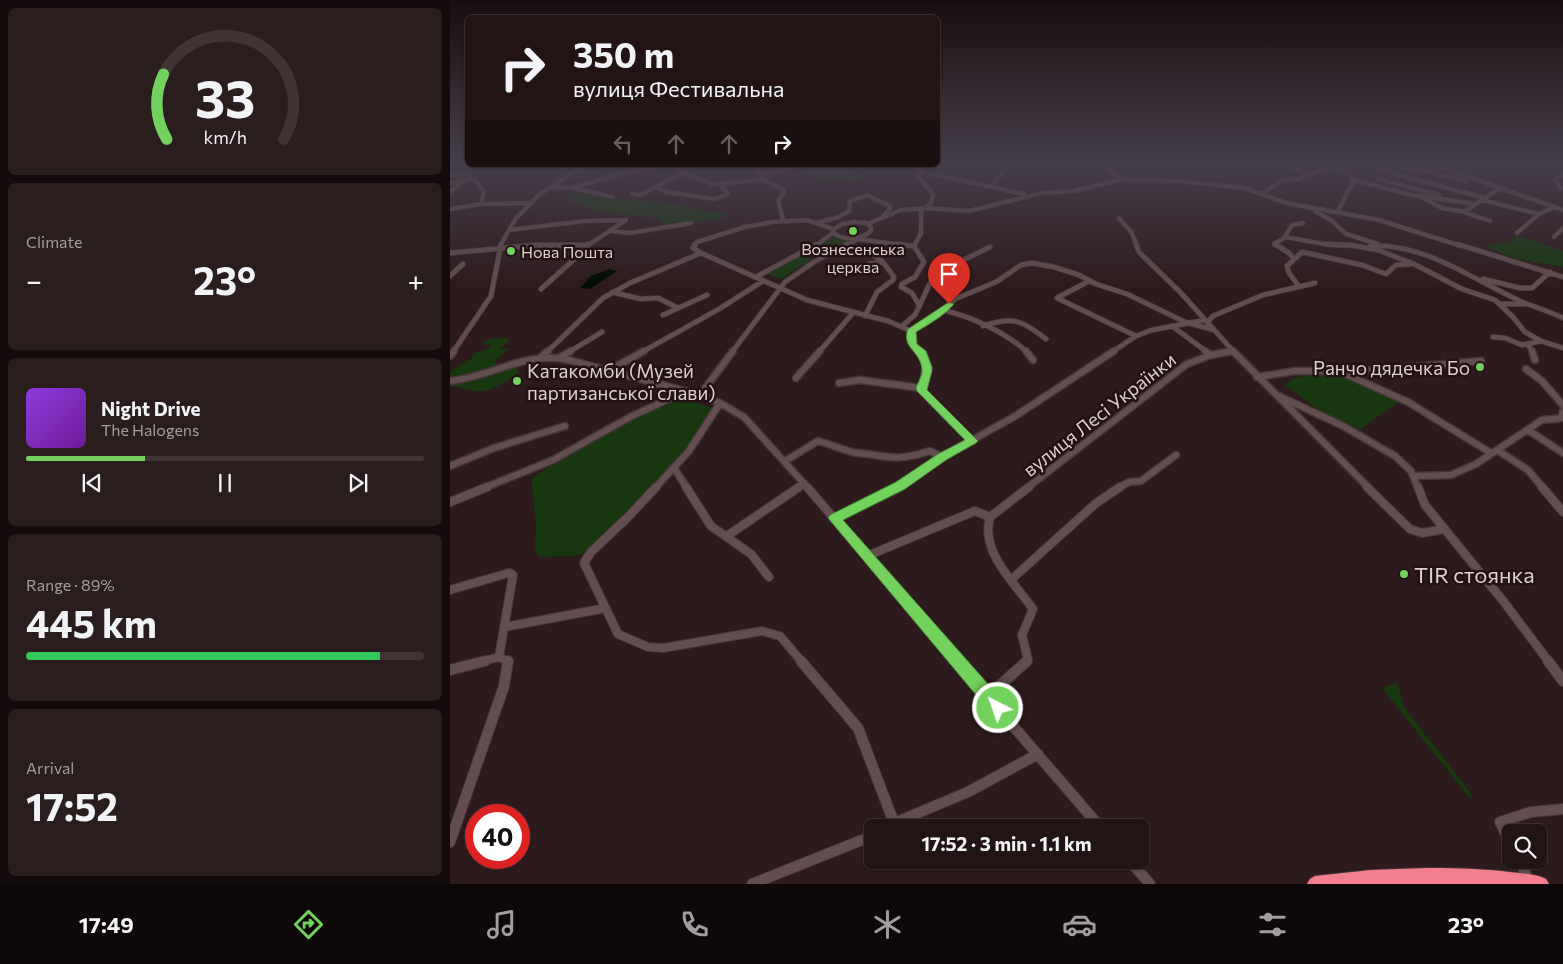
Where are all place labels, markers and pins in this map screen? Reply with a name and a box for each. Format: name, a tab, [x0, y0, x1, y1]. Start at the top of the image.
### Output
marker: Вознесенська церква	[847, 225, 859, 237]
place label: Вознесенська церква	[801, 239, 905, 276]
place label: Нова Пошта	[521, 242, 613, 261]
marker: Нова Пошта	[505, 245, 517, 257]
pin	[928, 253, 970, 304]
place label: Ранчо дядечка Бо	[1313, 356, 1470, 379]
place label: Катакомби (Музей партизанської слави)	[527, 359, 716, 404]
marker: Ранчо дядечка Бо	[1474, 361, 1486, 373]
marker: Катакомби (Музей партизанської слави)	[511, 375, 523, 387]
place label: TIR стоянка	[1414, 561, 1535, 588]
marker: TIR стоянка	[1398, 568, 1410, 580]

